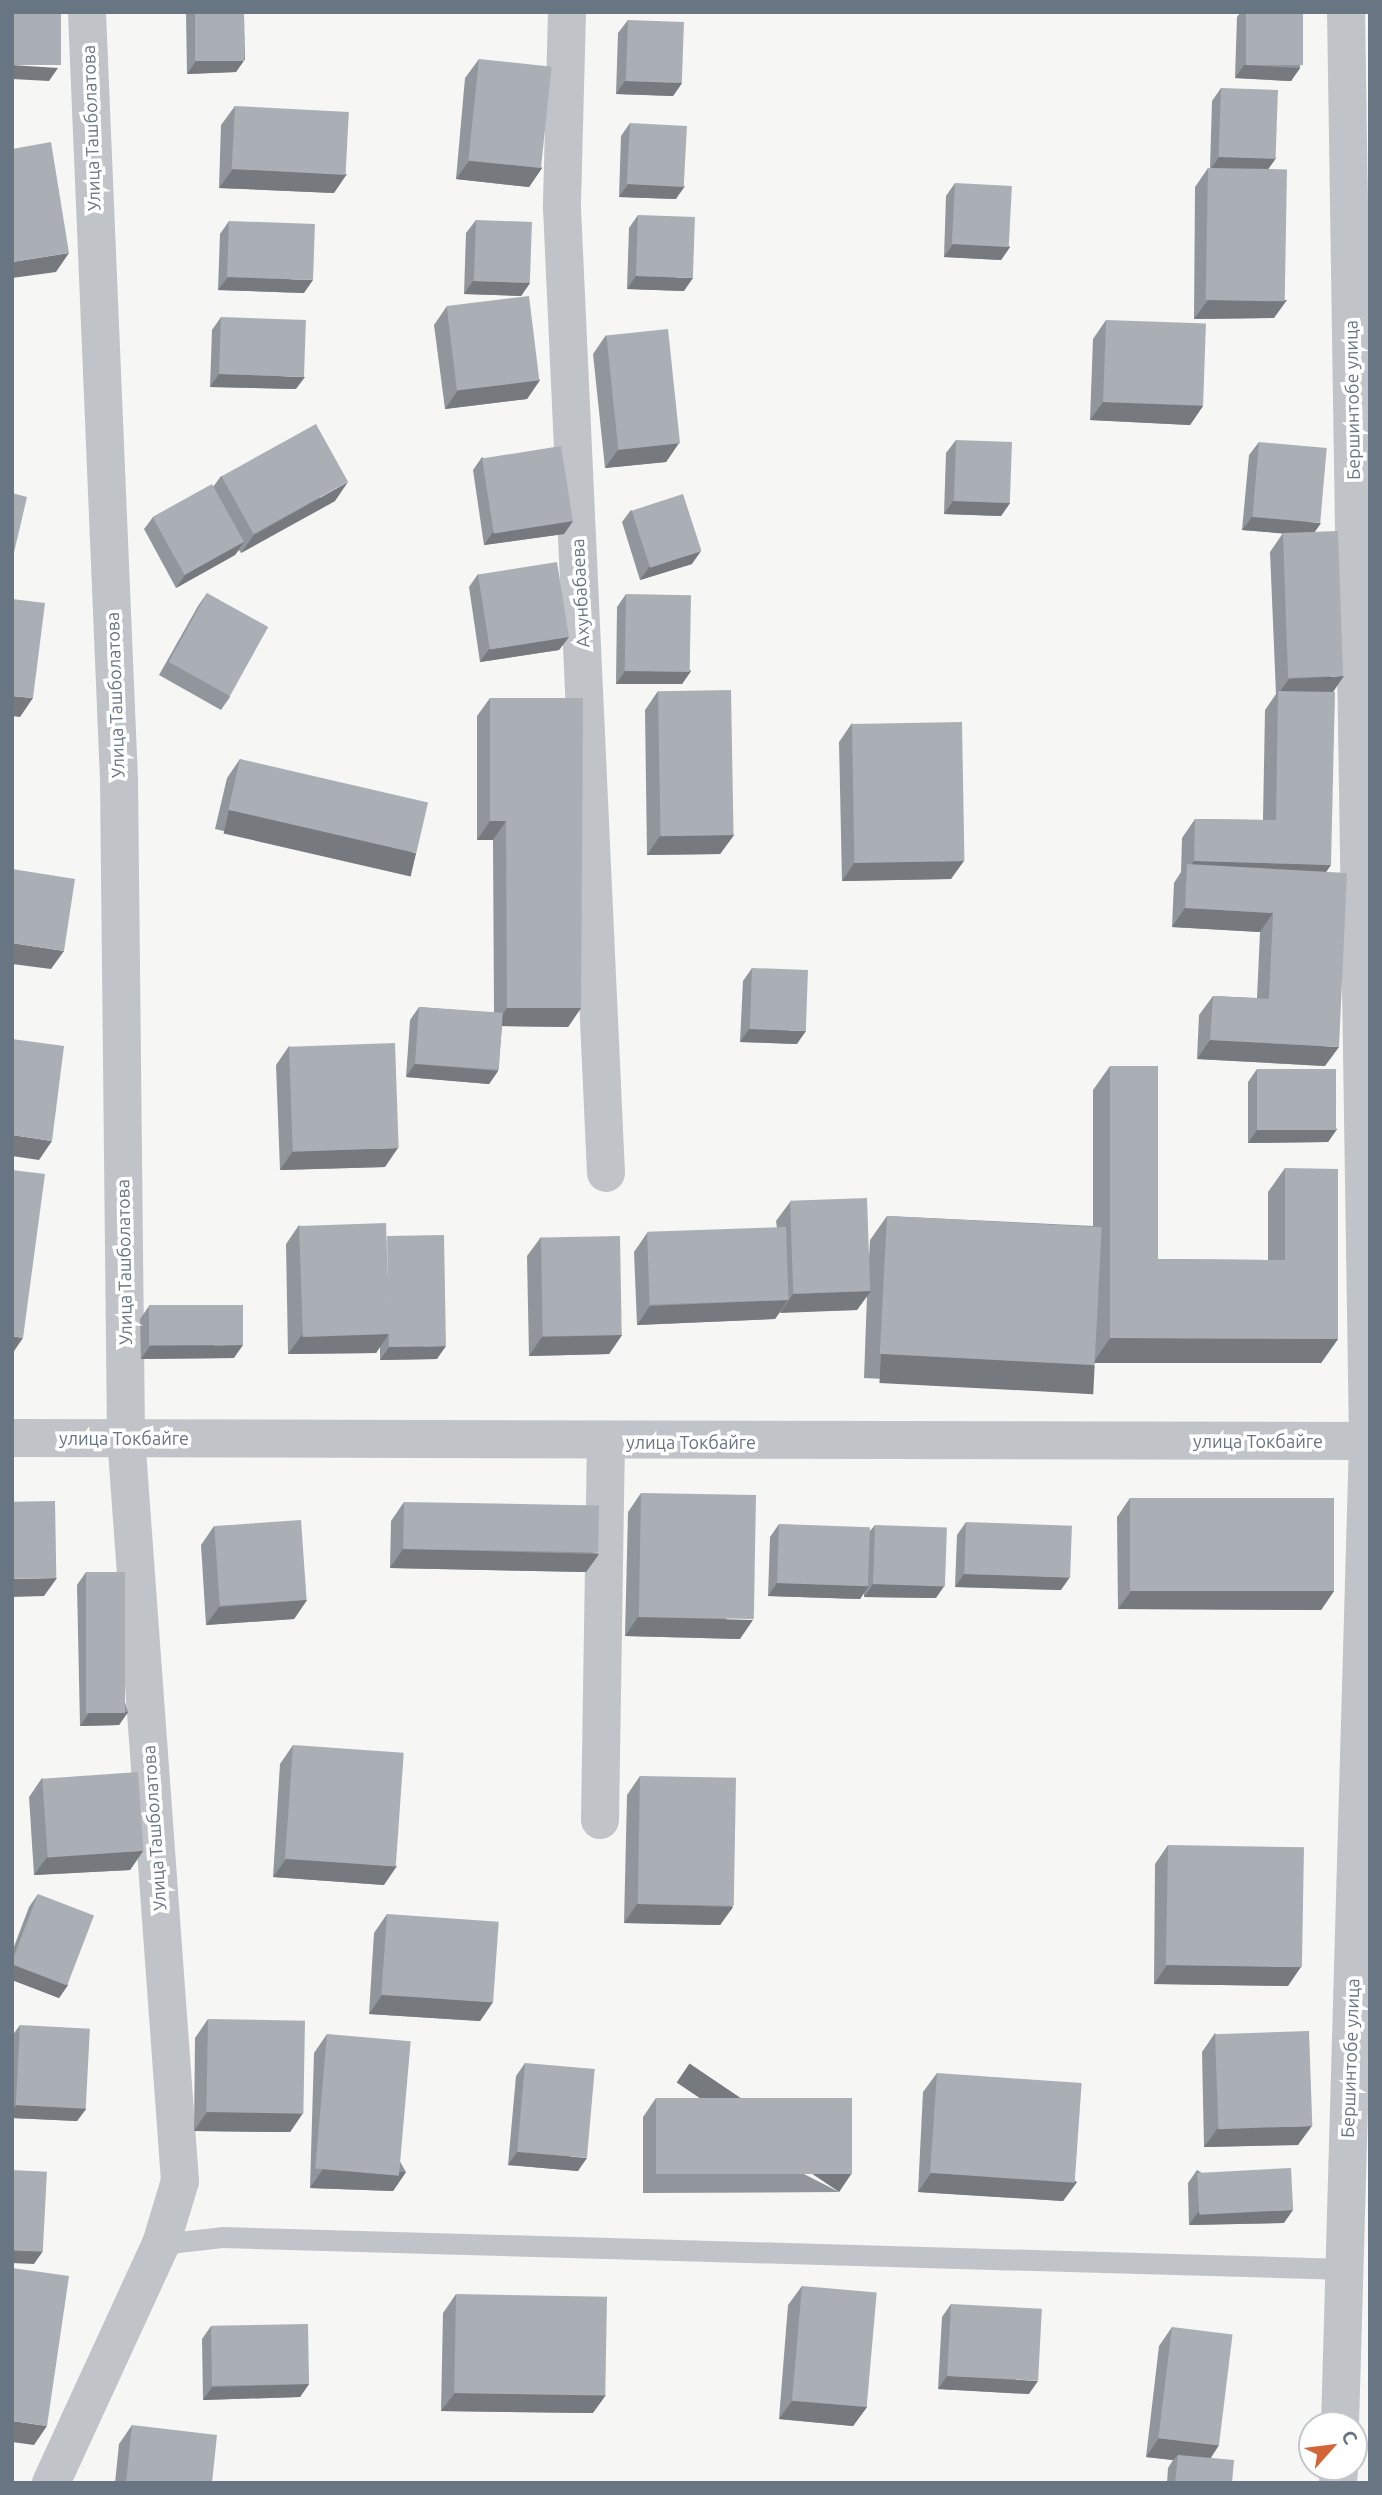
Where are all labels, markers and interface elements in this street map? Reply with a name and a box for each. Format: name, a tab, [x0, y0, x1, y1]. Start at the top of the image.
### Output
street label: Улица Ташболатова	[77, 45, 105, 211]
street label: Бершинтобе улица	[1340, 320, 1364, 480]
street label: Ахунбабаева	[566, 538, 594, 648]
street label: Улица Ташболатова	[101, 612, 129, 778]
street label: Улица Ташболатова	[112, 1179, 136, 1345]
street label: улица Токбайге	[59, 1427, 189, 1449]
street label: улица Токбайге	[1193, 1430, 1323, 1452]
street label: улица Токбайге	[626, 1431, 756, 1453]
street label: Улица Ташболатова	[137, 1744, 171, 1912]
street label: Бершинтобе улица	[1336, 1978, 1364, 2138]
north arrow	[1298, 2411, 1368, 2481]
text: С	[1337, 2427, 1362, 2448]

